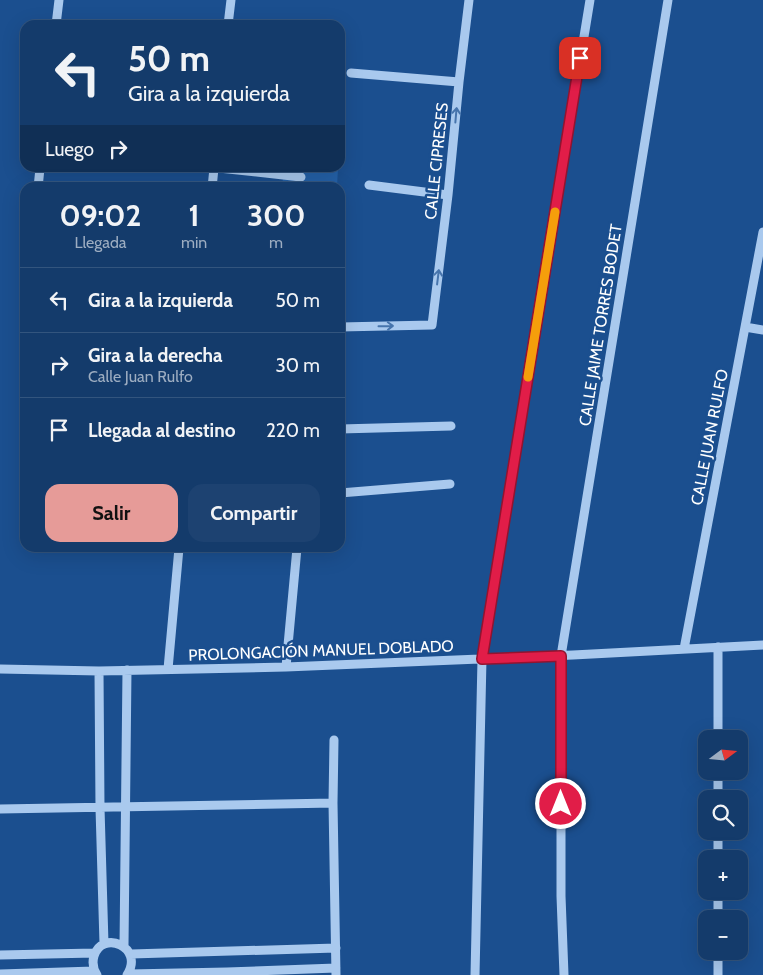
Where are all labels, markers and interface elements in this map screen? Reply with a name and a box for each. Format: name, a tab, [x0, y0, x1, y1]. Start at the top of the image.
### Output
text: 50 m	[128, 37, 210, 80]
pin	[559, 37, 601, 79]
icon: left	[45, 40, 110, 105]
icon: arrive	[566, 44, 594, 72]
text: Gira a la izquierda	[128, 80, 290, 107]
street label: CALLE CIPRESES	[421, 102, 452, 220]
one-way arrow	[451, 108, 460, 124]
icon: right	[104, 135, 132, 163]
text: Luego	[45, 138, 94, 161]
text: 09:02	[60, 197, 141, 234]
text: 1	[189, 197, 200, 234]
text: 300	[247, 197, 305, 234]
street label: CALLE JAIME TORRES BODET	[575, 222, 626, 427]
text: Llegada	[74, 233, 127, 252]
text: min	[181, 233, 207, 252]
text: m	[269, 233, 283, 252]
one-way arrow	[433, 269, 443, 285]
icon: left	[45, 286, 73, 314]
text: Gira a la izquierda	[88, 289, 233, 312]
text: 50 m	[276, 289, 320, 312]
one-way arrow	[378, 321, 394, 331]
text: Gira a la derecha	[88, 344, 223, 367]
icon: right	[45, 351, 73, 379]
text: 30 m	[276, 354, 320, 377]
text: Calle Juan Rulfo	[88, 367, 193, 386]
street label: CALLE JUAN RULFO	[687, 367, 732, 507]
icon: arrive	[45, 416, 73, 444]
text: Llegada al destino	[88, 419, 235, 442]
text: 220 m	[266, 419, 320, 442]
button: Salir	[45, 484, 178, 542]
button: Compartir	[188, 484, 320, 542]
street label: PROLONGACIÓN MANUEL DOBLADO	[188, 636, 454, 665]
north arrow	[698, 730, 748, 780]
map controls	[698, 730, 748, 960]
position arrow	[534, 777, 586, 829]
button: search	[698, 790, 748, 840]
button: +	[698, 850, 748, 900]
button: −	[698, 910, 748, 960]

